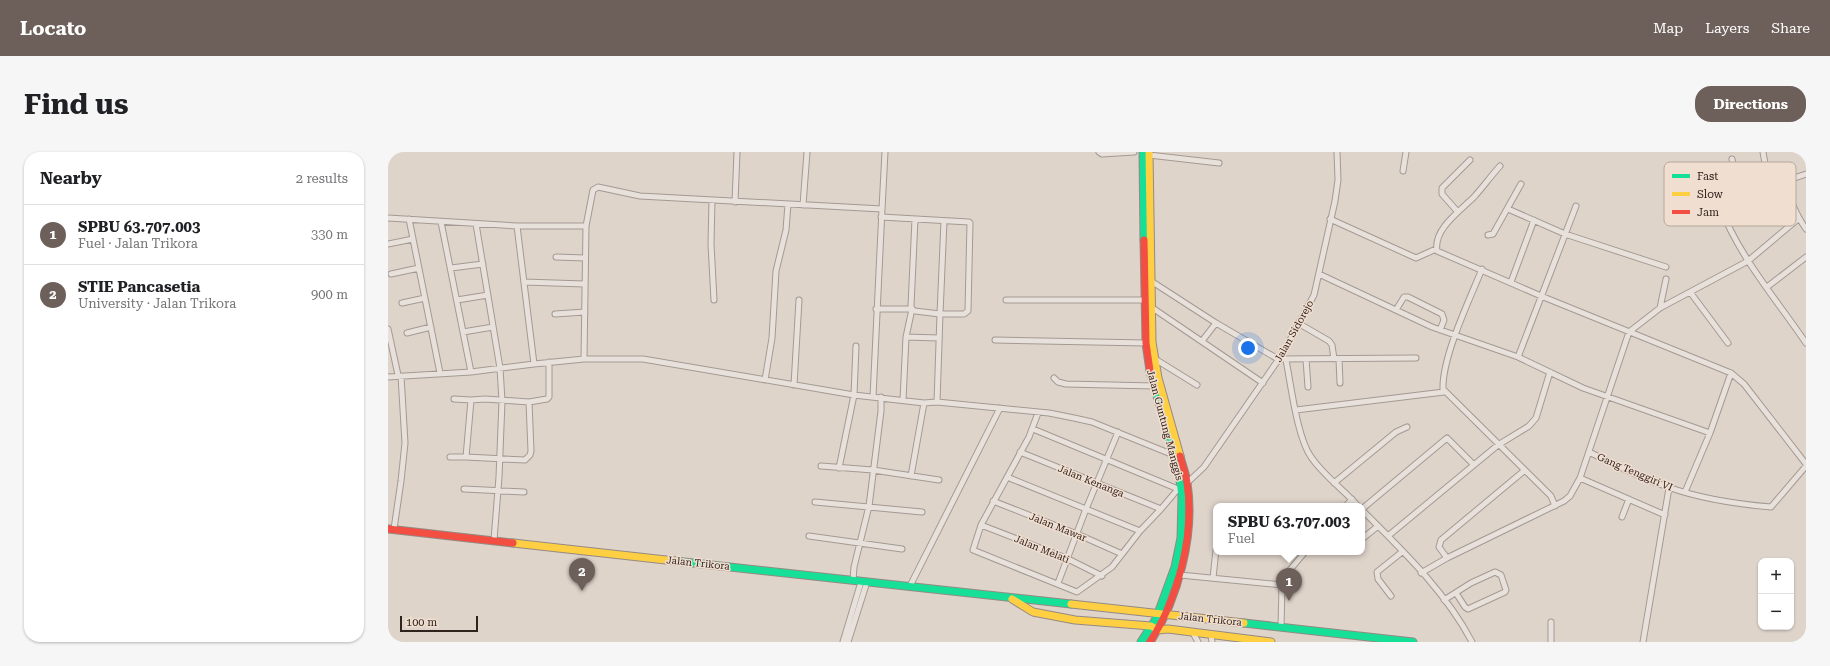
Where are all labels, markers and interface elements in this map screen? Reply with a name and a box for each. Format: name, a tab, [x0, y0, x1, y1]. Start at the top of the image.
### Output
text: Locato	[20, 17, 86, 40]
text: Map	[1653, 20, 1683, 36]
text: Layers	[1705, 20, 1749, 36]
text: Share	[1771, 20, 1810, 36]
button: Directions	[1695, 86, 1806, 122]
text: Find us	[24, 88, 128, 121]
legend	[1664, 162, 1796, 226]
text: Nearby	[40, 168, 102, 188]
text: Fast	[1697, 170, 1718, 183]
text: 2 results	[296, 171, 348, 186]
text: Slow	[1697, 188, 1724, 201]
text: Jam	[1697, 206, 1719, 219]
text: SPBU 63.707.003	[78, 218, 200, 236]
text: 1	[49, 227, 57, 242]
text: 330 m	[311, 227, 348, 242]
text: Fuel · Jalan Trikora	[78, 236, 198, 251]
text: STIE Pancasetia	[78, 278, 200, 296]
text: 2	[49, 287, 57, 302]
text: 900 m	[311, 287, 348, 302]
text: University · Jalan Trikora	[78, 296, 236, 311]
street label: Jalan Sidorejo	[1272, 298, 1316, 364]
your location	[1238, 338, 1258, 358]
street label: Jalan Guntung Manggis	[1145, 368, 1185, 482]
street label: Gang Tenggiri VI	[1595, 451, 1675, 493]
street label: Jalan Kenanga	[1056, 463, 1126, 499]
popup	[1213, 503, 1365, 555]
street label: Jalan Mawar	[1028, 511, 1088, 543]
text: SPBU 63.707.003	[1228, 513, 1350, 531]
text: Fuel	[1228, 531, 1255, 546]
street label: Jalan Melati	[1013, 533, 1071, 565]
street label: Jalan Trikora	[666, 554, 731, 572]
pin: 2	[569, 558, 595, 591]
map controls	[1758, 558, 1794, 630]
button: +	[1758, 558, 1794, 594]
pin: 1	[1276, 568, 1302, 601]
button: −	[1758, 594, 1794, 630]
street label: Jalan Trikora	[1178, 610, 1243, 628]
scale bar	[400, 614, 478, 633]
text: 100 m	[406, 616, 437, 629]

